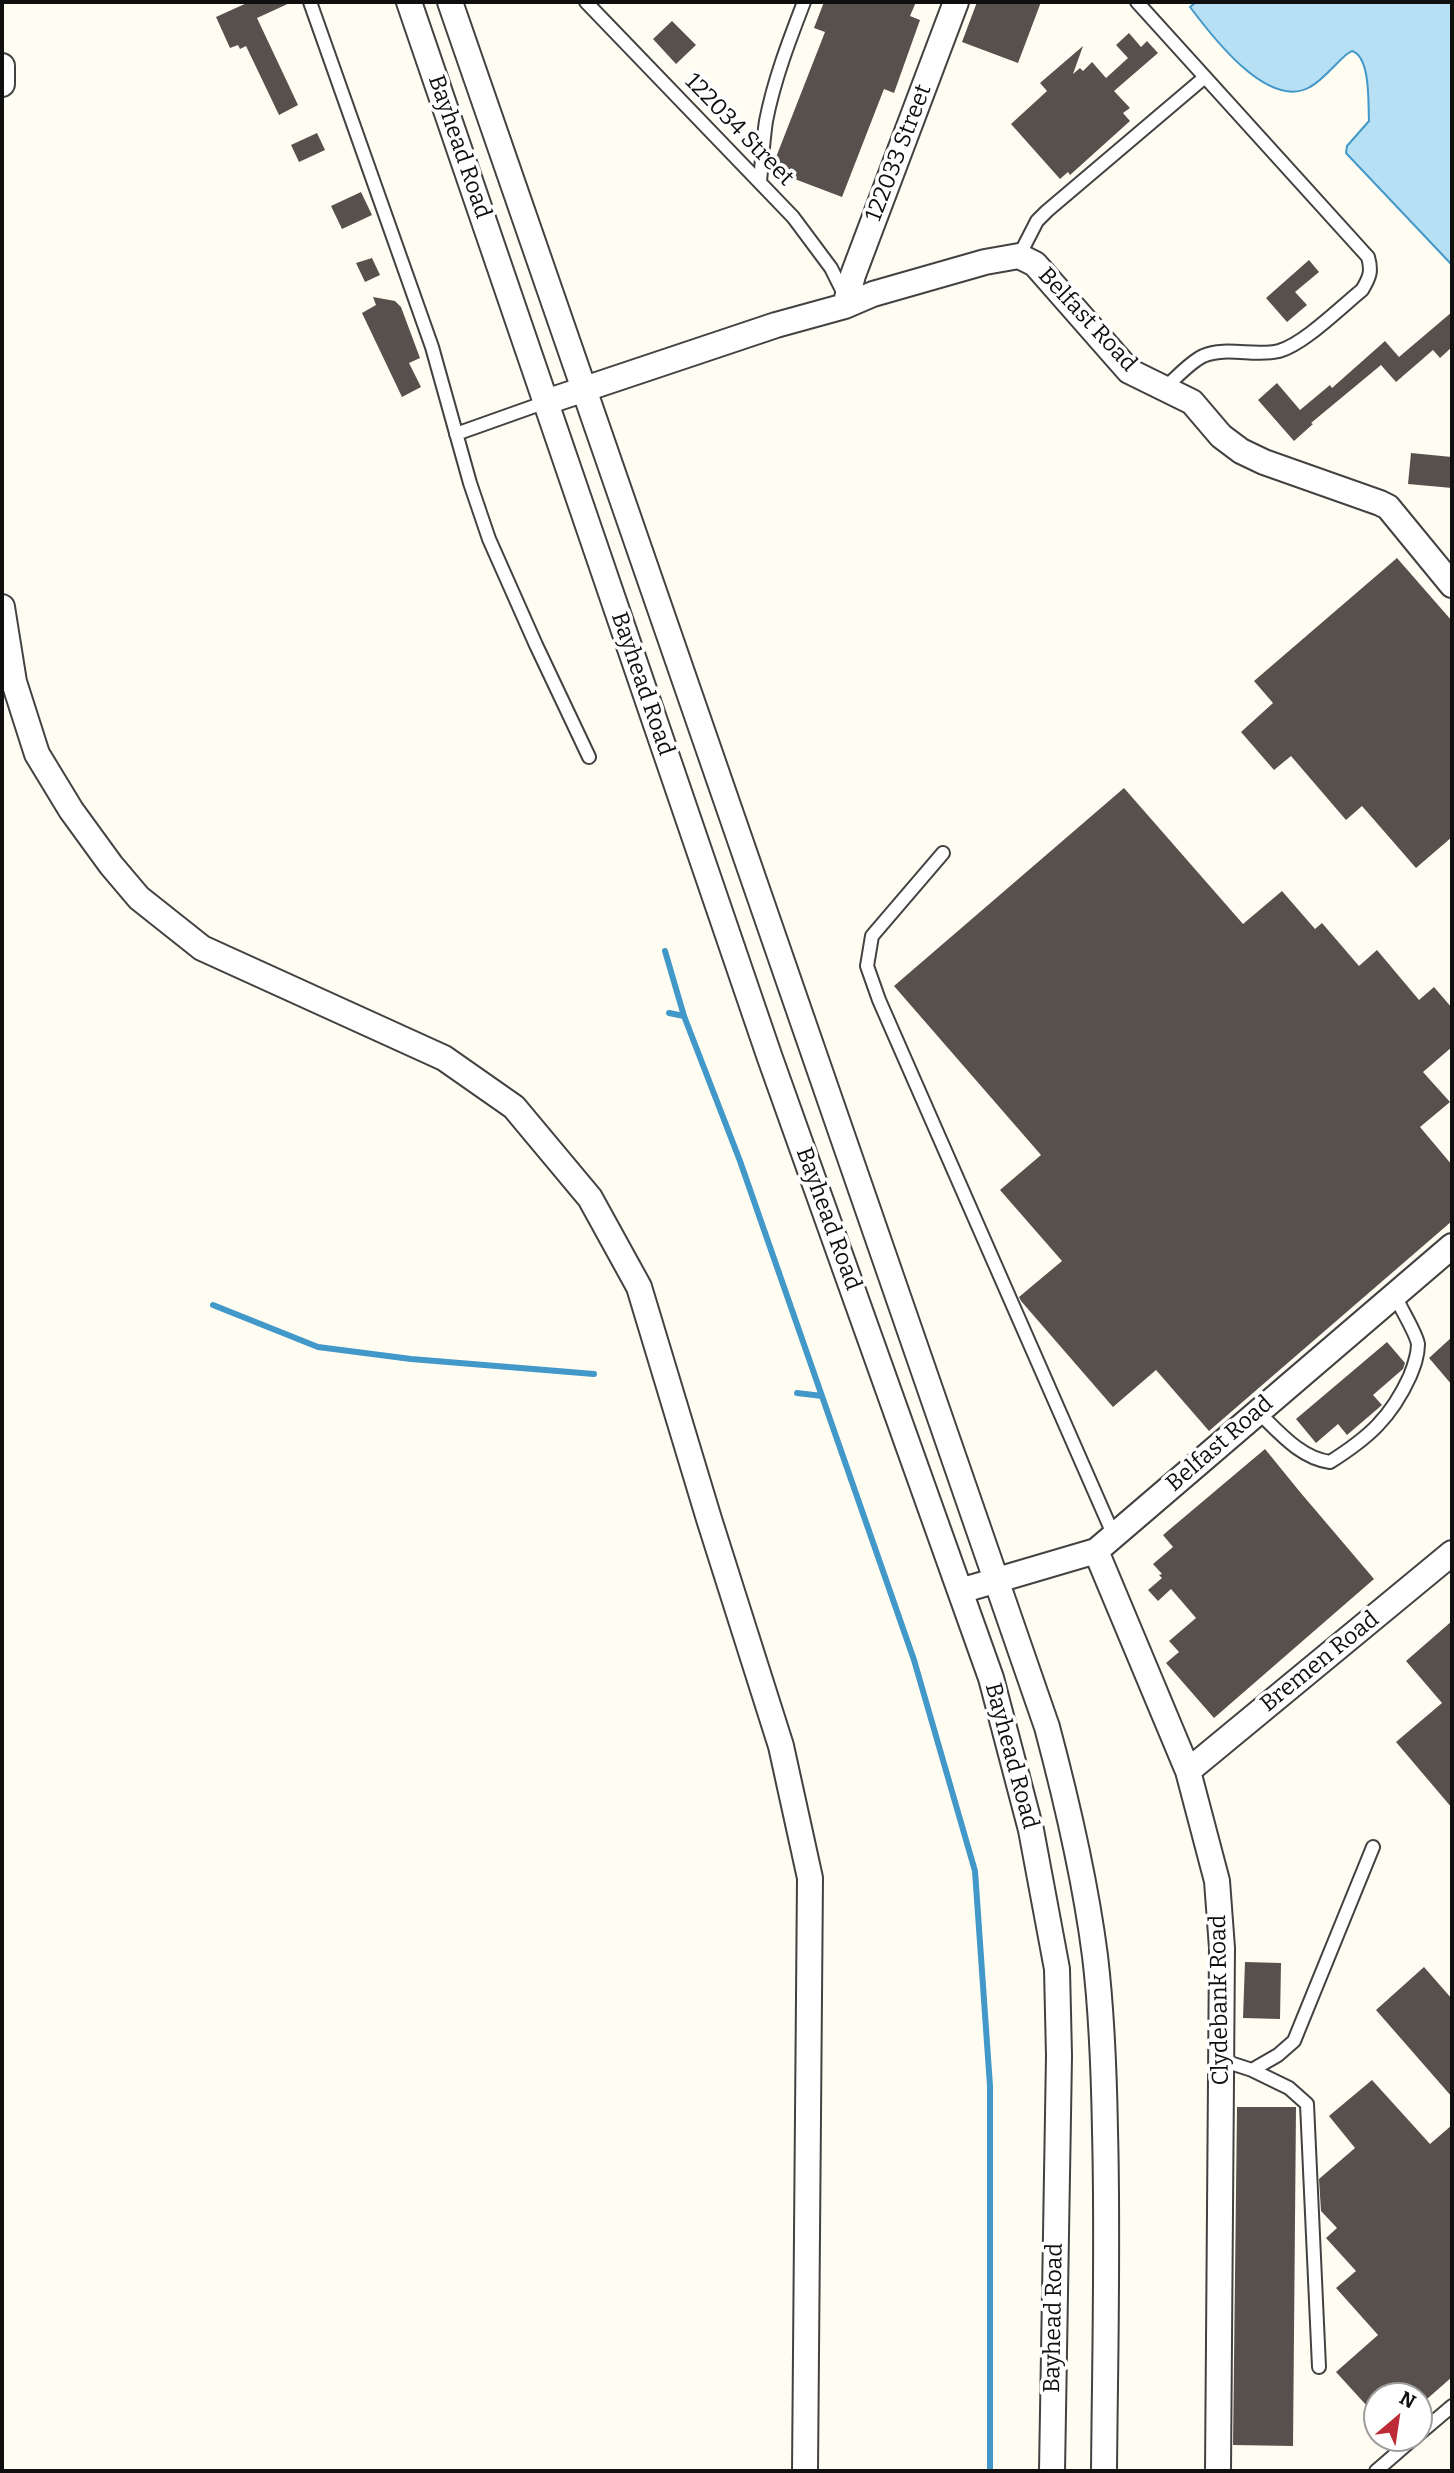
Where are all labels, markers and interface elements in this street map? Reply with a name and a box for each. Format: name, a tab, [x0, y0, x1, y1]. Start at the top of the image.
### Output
street label: 122034 Street	[679, 68, 799, 192]
street label: Bayhead Road	[422, 72, 496, 222]
street label: 122033 Street	[860, 81, 938, 225]
street label: Belfast Road	[1032, 262, 1142, 378]
street label: Bayhead Road	[605, 609, 679, 759]
street label: Bayhead Road	[789, 1144, 867, 1294]
street label: Belfast Road	[1161, 1390, 1279, 1498]
street label: Bremen Road	[1255, 1606, 1385, 1718]
street label: Bayhead Road	[978, 1680, 1044, 1832]
street label: Clydebank Road	[1205, 1915, 1235, 2085]
street label: Bayhead Road	[1039, 2243, 1069, 2393]
north arrow	[1363, 2382, 1433, 2452]
text: N	[1395, 2386, 1419, 2414]

